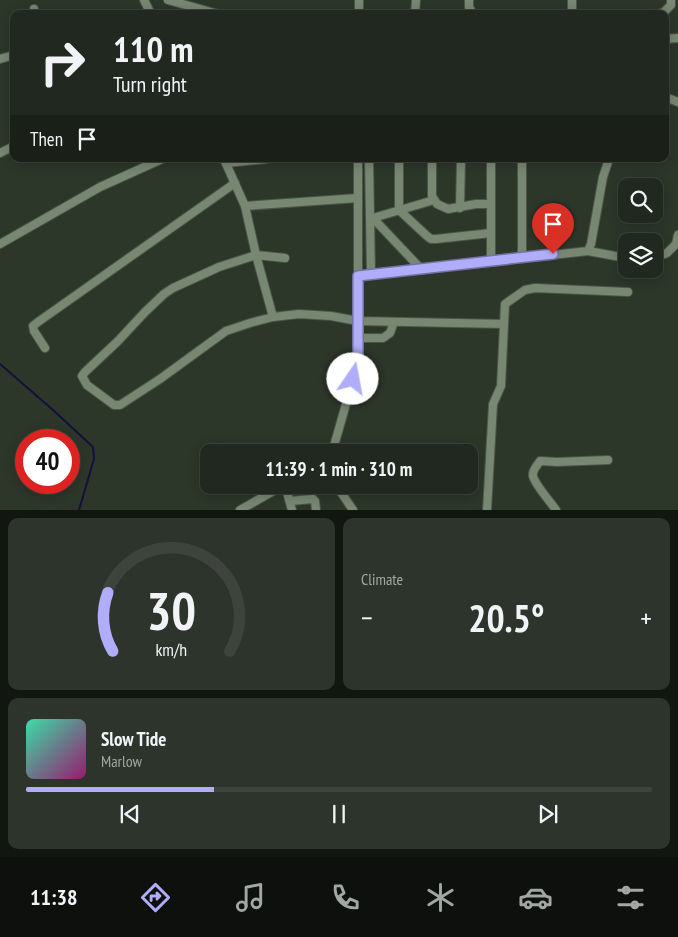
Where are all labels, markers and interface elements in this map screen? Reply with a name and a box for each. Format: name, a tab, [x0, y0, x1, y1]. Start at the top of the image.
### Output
text: 110 m	[113, 26, 194, 72]
icon: right	[30, 30, 95, 95]
text: Turn right	[113, 70, 187, 98]
icon: arrive	[73, 125, 101, 153]
text: Then	[30, 127, 63, 151]
map controls	[618, 178, 663, 278]
button: search	[618, 178, 663, 223]
pin	[532, 203, 574, 254]
icon: arrive	[539, 210, 567, 238]
button: layers	[618, 233, 663, 278]
position arrow	[326, 352, 378, 404]
speed limit sign: 40	[15, 429, 80, 494]
text: 11:39 · 1 min · 310 m	[266, 457, 412, 481]
text: Climate	[361, 569, 403, 589]
text: 30	[147, 577, 196, 644]
text: 20.5°	[468, 593, 545, 642]
text: −	[361, 599, 373, 636]
text: +	[640, 599, 652, 636]
text: km/h	[156, 638, 187, 661]
text: Slow Tide	[101, 727, 166, 751]
text: Marlow	[101, 751, 142, 771]
icon: previous	[116, 800, 144, 828]
icon: pause	[325, 800, 353, 828]
icon: next	[534, 800, 562, 828]
icon: directions	[138, 880, 173, 915]
icon: music	[233, 880, 268, 915]
icon: phone	[328, 880, 363, 915]
icon: climate	[423, 880, 458, 915]
icon: car	[518, 880, 553, 915]
icon: filters	[613, 880, 648, 915]
text: 11:38	[30, 883, 78, 911]

